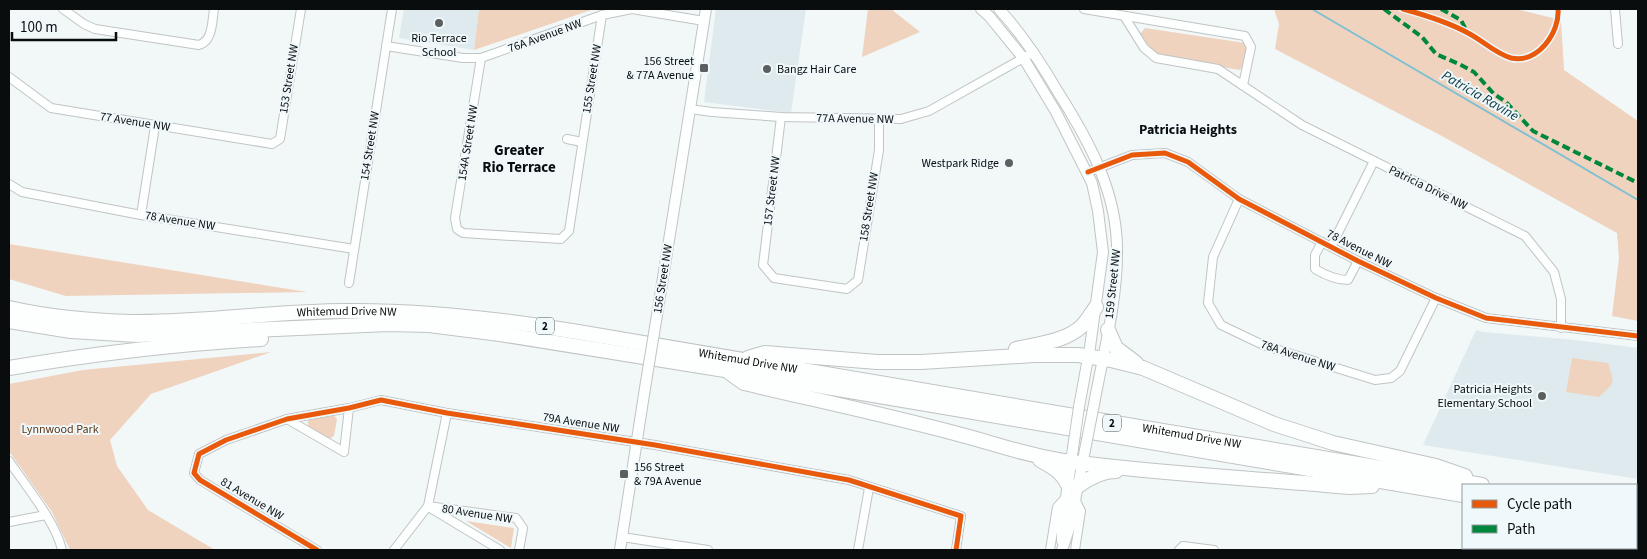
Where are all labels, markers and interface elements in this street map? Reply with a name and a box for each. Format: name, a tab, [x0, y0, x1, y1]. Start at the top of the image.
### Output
scale bar	[12, 10, 116, 42]
street label: 76A Avenue NW	[506, 15, 585, 57]
text: 100 m	[20, 17, 58, 38]
marker: Rio Terrace School	[433, 17, 445, 29]
place label: Rio Terrace School	[411, 30, 467, 61]
street label: 153 Street NW	[275, 43, 303, 115]
street label: 155 Street NW	[578, 43, 606, 115]
place label: 156 Street & 77A Avenue	[626, 53, 694, 84]
place label: Bangz Hair Care	[777, 61, 856, 78]
marker: 156 Street & 77A Avenue	[698, 62, 710, 74]
marker: Bangz Hair Care	[761, 63, 773, 75]
water label: Patricia Ravine	[1438, 66, 1523, 126]
street label: 154A Street NW	[454, 103, 482, 182]
street label: 77 Avenue NW	[99, 108, 172, 136]
street label: 154 Street NW	[356, 110, 384, 182]
street label: 77A Avenue NW	[816, 110, 894, 128]
district label: Patricia Heights	[1139, 120, 1237, 140]
district label: Greater Rio Terrace	[482, 140, 556, 178]
street label: 157 Street NW	[759, 155, 785, 227]
place label: Westpark Ridge	[921, 155, 999, 172]
marker: Westpark Ridge	[1003, 157, 1015, 169]
street label: Patricia Drive NW	[1386, 162, 1471, 215]
street label: 158 Street NW	[855, 171, 883, 243]
street label: 78 Avenue NW	[144, 207, 217, 235]
street label: 78 Avenue NW	[1324, 225, 1395, 273]
street label: 156 Street NW	[649, 243, 677, 315]
street label: 159 Street NW	[1101, 248, 1125, 320]
street label: Whitemud Drive NW	[296, 302, 398, 321]
road number: 2	[536, 318, 554, 334]
street label: 78A Avenue NW	[1259, 336, 1338, 376]
street label: Whitemud Drive NW	[697, 344, 799, 378]
place label: Patricia Heights Elementary School	[1437, 381, 1532, 412]
marker: Patricia Heights Elementary School	[1536, 390, 1548, 402]
street label: 79A Avenue NW	[541, 409, 621, 438]
road number: 2	[1103, 414, 1121, 432]
street label: Whitemud Drive NW	[1141, 419, 1243, 453]
park label: Lynnwood Park	[21, 421, 99, 438]
place label: 156 Street & 79A Avenue	[634, 459, 702, 490]
marker: 156 Street & 79A Avenue	[618, 468, 630, 480]
street label: 81 Avenue NW	[217, 473, 287, 525]
legend	[1462, 484, 1637, 549]
text: Cycle path	[1507, 494, 1572, 515]
street label: 80 Avenue NW	[441, 500, 514, 528]
text: Path	[1507, 519, 1535, 540]

